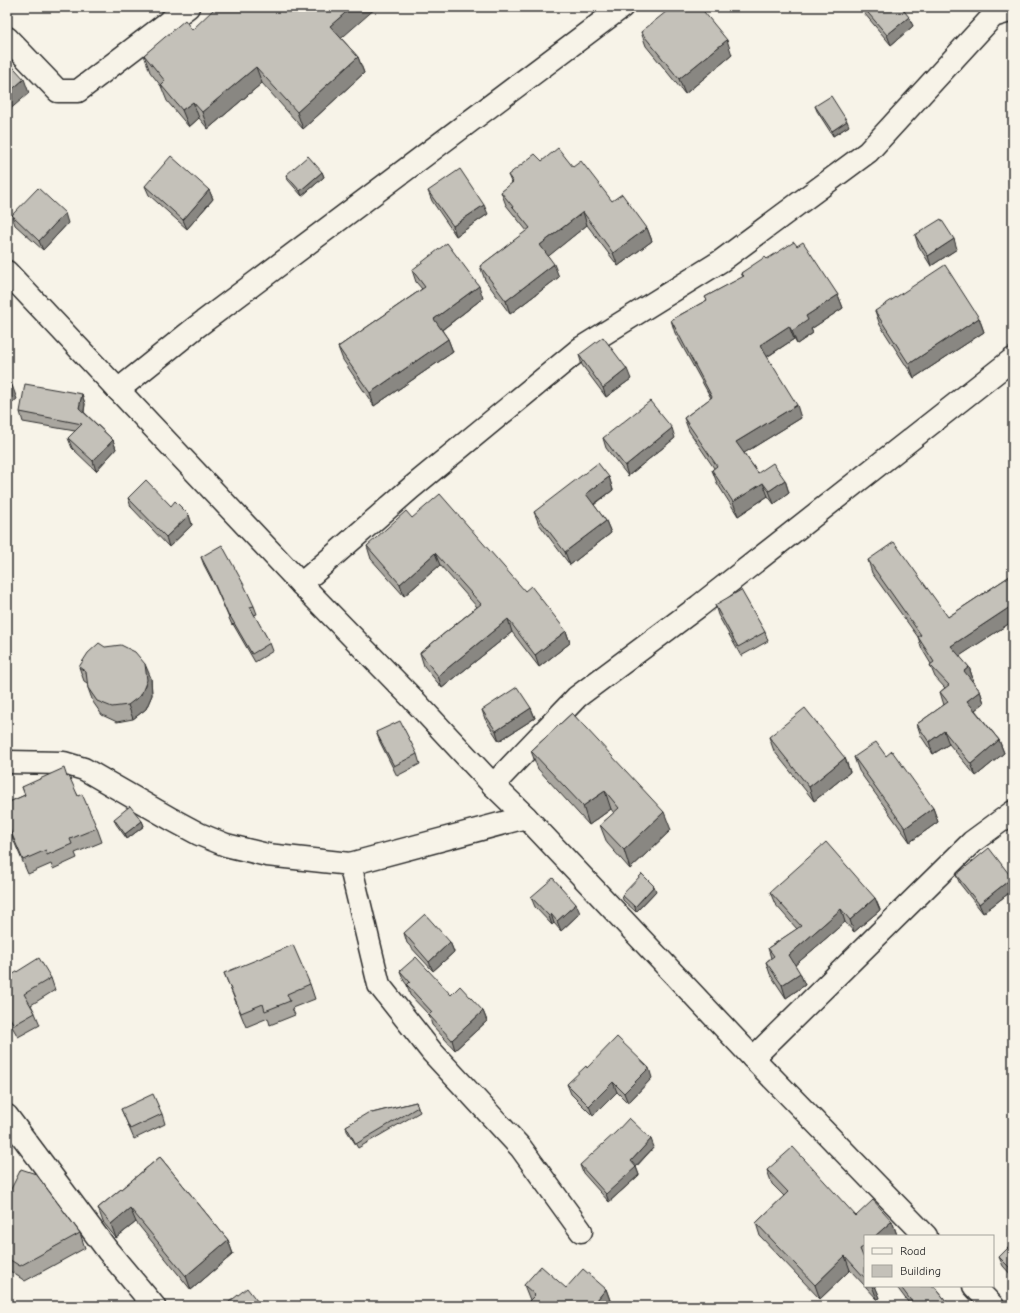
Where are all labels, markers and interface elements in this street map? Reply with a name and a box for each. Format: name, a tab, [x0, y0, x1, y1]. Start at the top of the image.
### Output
legend	[864, 1235, 994, 1287]
text: Road	[900, 1244, 926, 1258]
text: Building	[900, 1264, 941, 1278]

